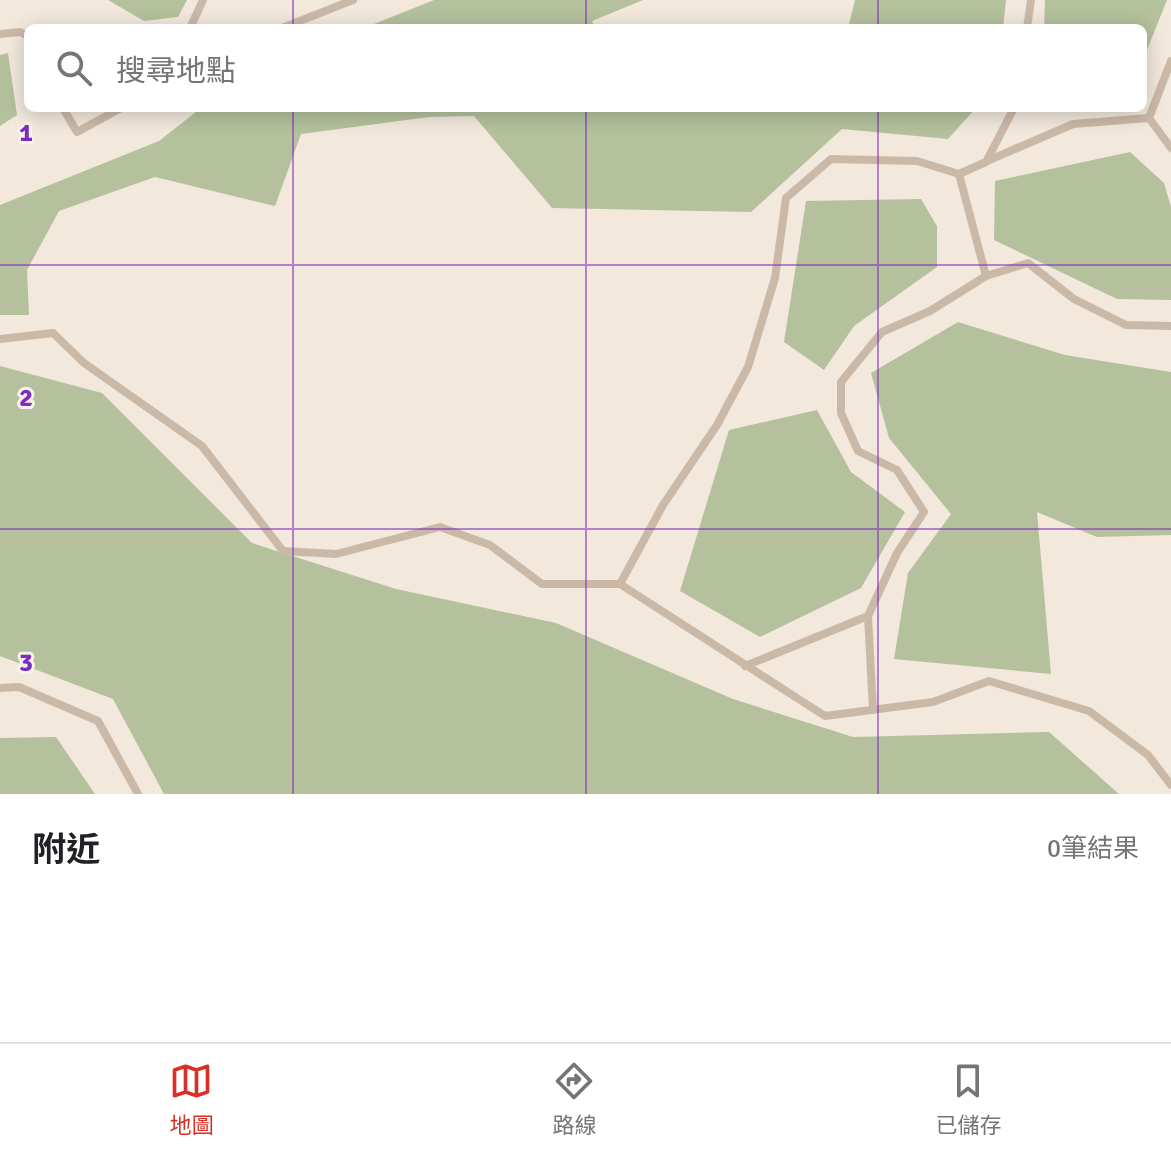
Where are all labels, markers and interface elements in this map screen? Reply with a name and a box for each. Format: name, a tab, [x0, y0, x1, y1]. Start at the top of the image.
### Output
search box	[24, 24, 1147, 112]
icon: search	[52, 46, 96, 90]
text: 搜尋地點	[116, 53, 236, 90]
text: 1	[19, 117, 33, 149]
text: 2	[19, 382, 33, 414]
text: 3	[19, 647, 33, 679]
text: 附近	[32, 829, 100, 871]
text: 0筆結果	[1047, 833, 1139, 865]
tab: 地圖	[169, 1059, 214, 1139]
tab: 路線	[552, 1059, 597, 1139]
tab: 已儲存	[935, 1059, 1002, 1139]

